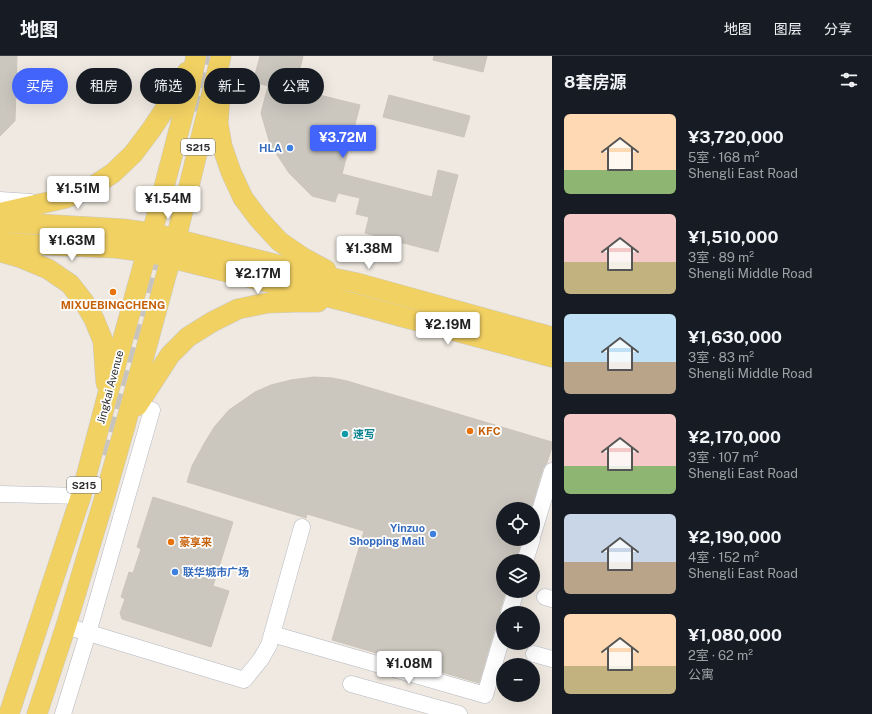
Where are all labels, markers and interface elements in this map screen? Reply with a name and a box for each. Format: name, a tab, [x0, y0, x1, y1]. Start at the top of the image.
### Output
text: 地图	[20, 18, 58, 40]
text: 地图	[724, 21, 752, 37]
text: 图层	[774, 21, 802, 37]
text: 分享	[824, 21, 852, 37]
chip: 买房	[12, 68, 68, 104]
chip: 租房	[76, 68, 132, 104]
chip: 筛选	[140, 68, 196, 104]
chip: 新上	[204, 68, 260, 104]
chip: 公寓	[268, 68, 324, 104]
icon: filters	[838, 69, 860, 91]
text: 8套房源	[564, 72, 626, 92]
pin: ¥3.72M	[310, 125, 376, 159]
text: ¥3,720,000	[688, 127, 784, 147]
text: ¥3.72M	[319, 130, 367, 145]
icon: home	[596, 130, 644, 178]
road number: S215	[181, 139, 215, 155]
place label: HLA	[259, 142, 282, 154]
marker: HLA	[285, 143, 295, 153]
text: 5室 · 168 m²	[688, 150, 759, 165]
text: Shengli East Road	[688, 166, 798, 181]
pin: ¥1.51M	[45, 176, 111, 210]
text: ¥1.51M	[56, 181, 100, 196]
pin: ¥1.54M	[135, 186, 201, 220]
text: ¥1.54M	[145, 191, 191, 206]
text: ¥1,510,000	[688, 227, 778, 247]
pin: ¥1.63M	[39, 228, 105, 262]
icon: home	[596, 230, 644, 278]
text: ¥1.63M	[49, 233, 95, 248]
pin: ¥1.38M	[336, 236, 402, 270]
text: ¥1.38M	[346, 241, 392, 256]
text: 3室 · 89 m²	[688, 250, 754, 265]
pin: ¥2.17M	[225, 261, 291, 295]
text: ¥2.17M	[235, 266, 281, 281]
text: Shengli Middle Road	[688, 266, 813, 281]
marker: MIXUEBINGCHENG	[108, 287, 118, 297]
place label: MIXUEBINGCHENG	[61, 299, 165, 311]
pin: ¥2.19M	[415, 312, 481, 346]
text: ¥2.19M	[425, 317, 471, 332]
text: ¥1,630,000	[688, 327, 782, 347]
icon: home	[596, 330, 644, 378]
street label: Jingkai Avenue	[94, 349, 126, 425]
text: 3室 · 83 m²	[688, 350, 754, 365]
text: Shengli Middle Road	[688, 366, 813, 381]
place label: KFC	[478, 425, 501, 437]
marker: KFC	[465, 426, 475, 436]
text: ¥2,170,000	[688, 427, 781, 447]
place label: 速写	[353, 428, 375, 440]
marker: 速写	[340, 429, 350, 439]
icon: home	[596, 430, 644, 478]
text: 3室 · 107 m²	[688, 450, 758, 465]
text: Shengli East Road	[688, 466, 798, 481]
road number: S215	[67, 477, 101, 493]
map controls	[496, 502, 540, 702]
button: locate	[496, 502, 540, 546]
place label: Yinzuo Shopping Mall	[349, 522, 425, 547]
text: ¥2,190,000	[688, 527, 782, 547]
marker: Yinzuo Shopping Mall	[428, 529, 438, 539]
icon: home	[596, 530, 644, 578]
place label: 豪享来	[179, 536, 212, 548]
marker: 豪享来	[166, 537, 176, 547]
text: 4室 · 152 m²	[688, 550, 759, 565]
button: layers	[496, 554, 540, 598]
place label: 联华城市广场	[183, 566, 249, 578]
text: Shengli East Road	[688, 566, 798, 581]
marker: 联华城市广场	[170, 567, 180, 577]
button: +	[496, 606, 540, 650]
text: ¥1,080,000	[688, 625, 782, 645]
icon: home	[596, 630, 644, 678]
text: 2室 · 62 m²	[688, 648, 753, 663]
pin: ¥1.08M	[376, 651, 442, 685]
text: ¥1.08M	[386, 656, 432, 671]
button: −	[496, 658, 540, 702]
text: 公寓	[688, 667, 714, 682]

